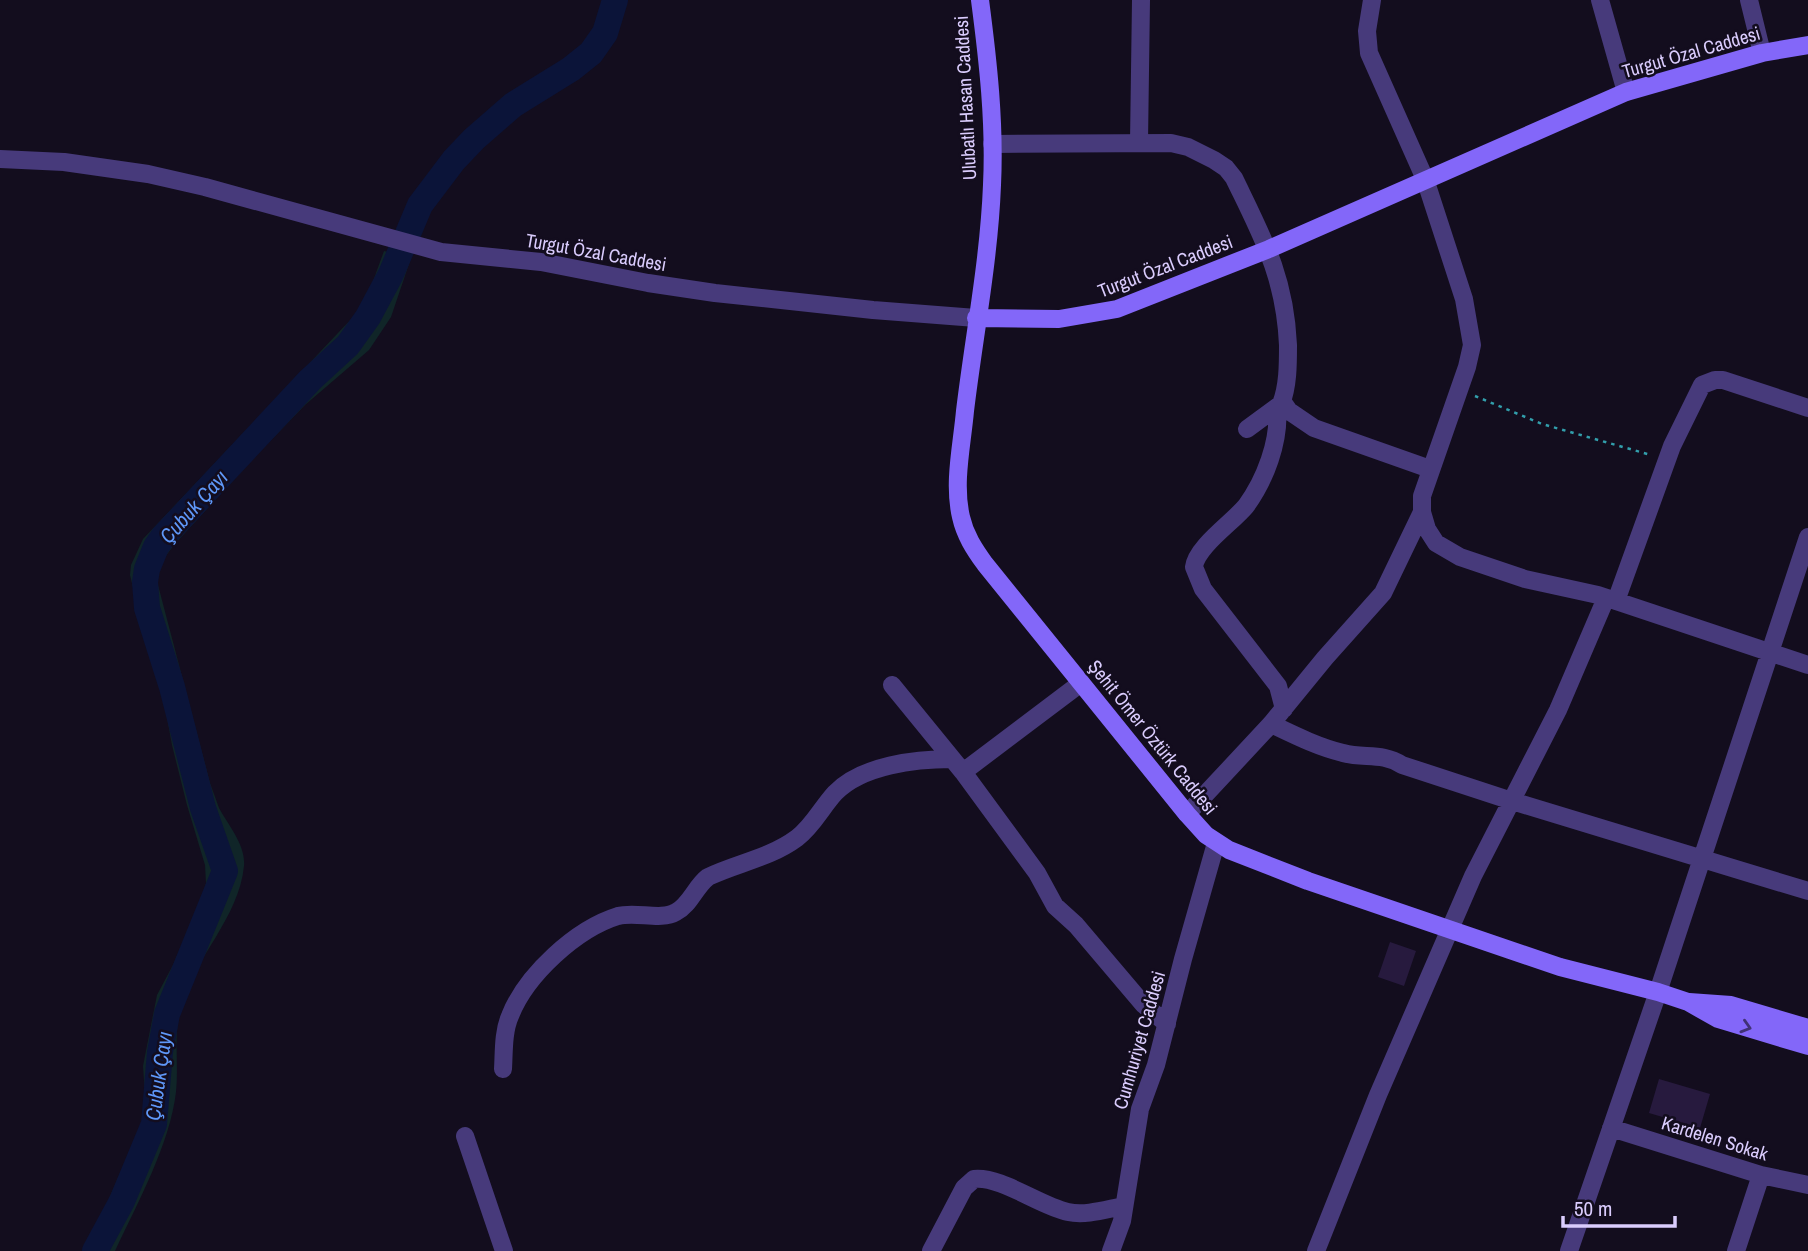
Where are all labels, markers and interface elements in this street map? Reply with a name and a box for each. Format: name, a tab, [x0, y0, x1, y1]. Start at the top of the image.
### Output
street label: Ulubatlı Hasan Caddesi	[948, 15, 982, 181]
street label: Turgut Özal Caddesi	[1619, 20, 1763, 84]
street label: Turgut Özal Caddesi	[524, 227, 668, 277]
street label: Turgut Özal Caddesi	[1094, 228, 1236, 304]
water label: Çubuk Çayı	[153, 463, 235, 550]
street label: Şehit Ömer Öztürk Caddesi	[1082, 654, 1224, 820]
street label: Cumhuriyet Caddesi	[1107, 968, 1171, 1112]
one-way arrow	[1740, 1019, 1752, 1034]
water label: Çubuk Çayı	[138, 1029, 179, 1122]
street label: Kardelen Sokak	[1659, 1109, 1772, 1167]
scale bar	[1563, 1184, 1675, 1228]
text: 50 m	[1574, 1194, 1612, 1223]

